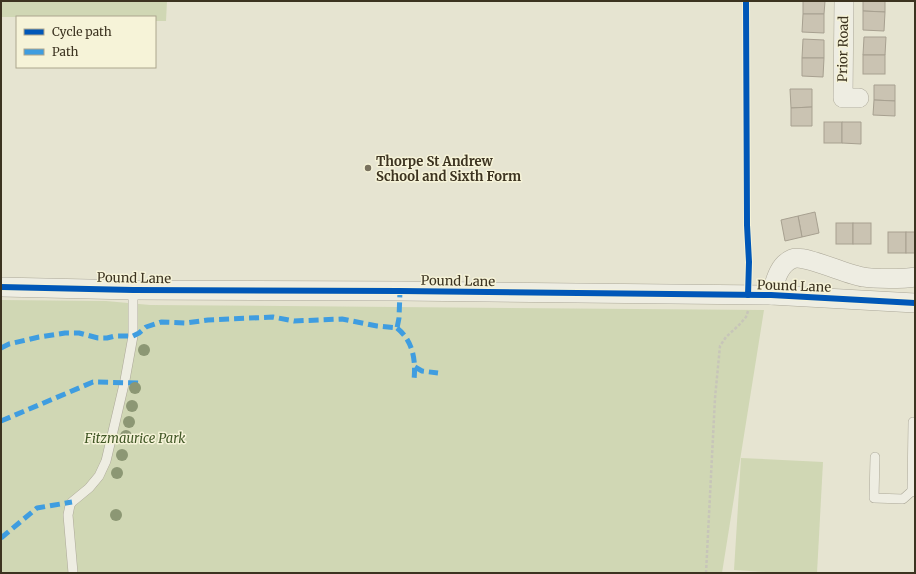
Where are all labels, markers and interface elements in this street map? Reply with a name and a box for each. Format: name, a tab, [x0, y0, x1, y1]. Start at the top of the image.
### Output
legend	[16, 16, 156, 68]
street label: Prior Road	[834, 16, 852, 82]
text: Cycle path	[52, 24, 112, 39]
text: Path	[52, 44, 78, 59]
place label: Thorpe St Andrew School and Sixth Form	[376, 153, 521, 185]
marker: Thorpe St Andrew School and Sixth Form	[363, 163, 373, 173]
street label: Pound Lane	[97, 269, 171, 287]
street label: Pound Lane	[421, 272, 495, 290]
street label: Pound Lane	[757, 276, 832, 296]
park label: Fitzmaurice Park	[84, 430, 185, 447]

